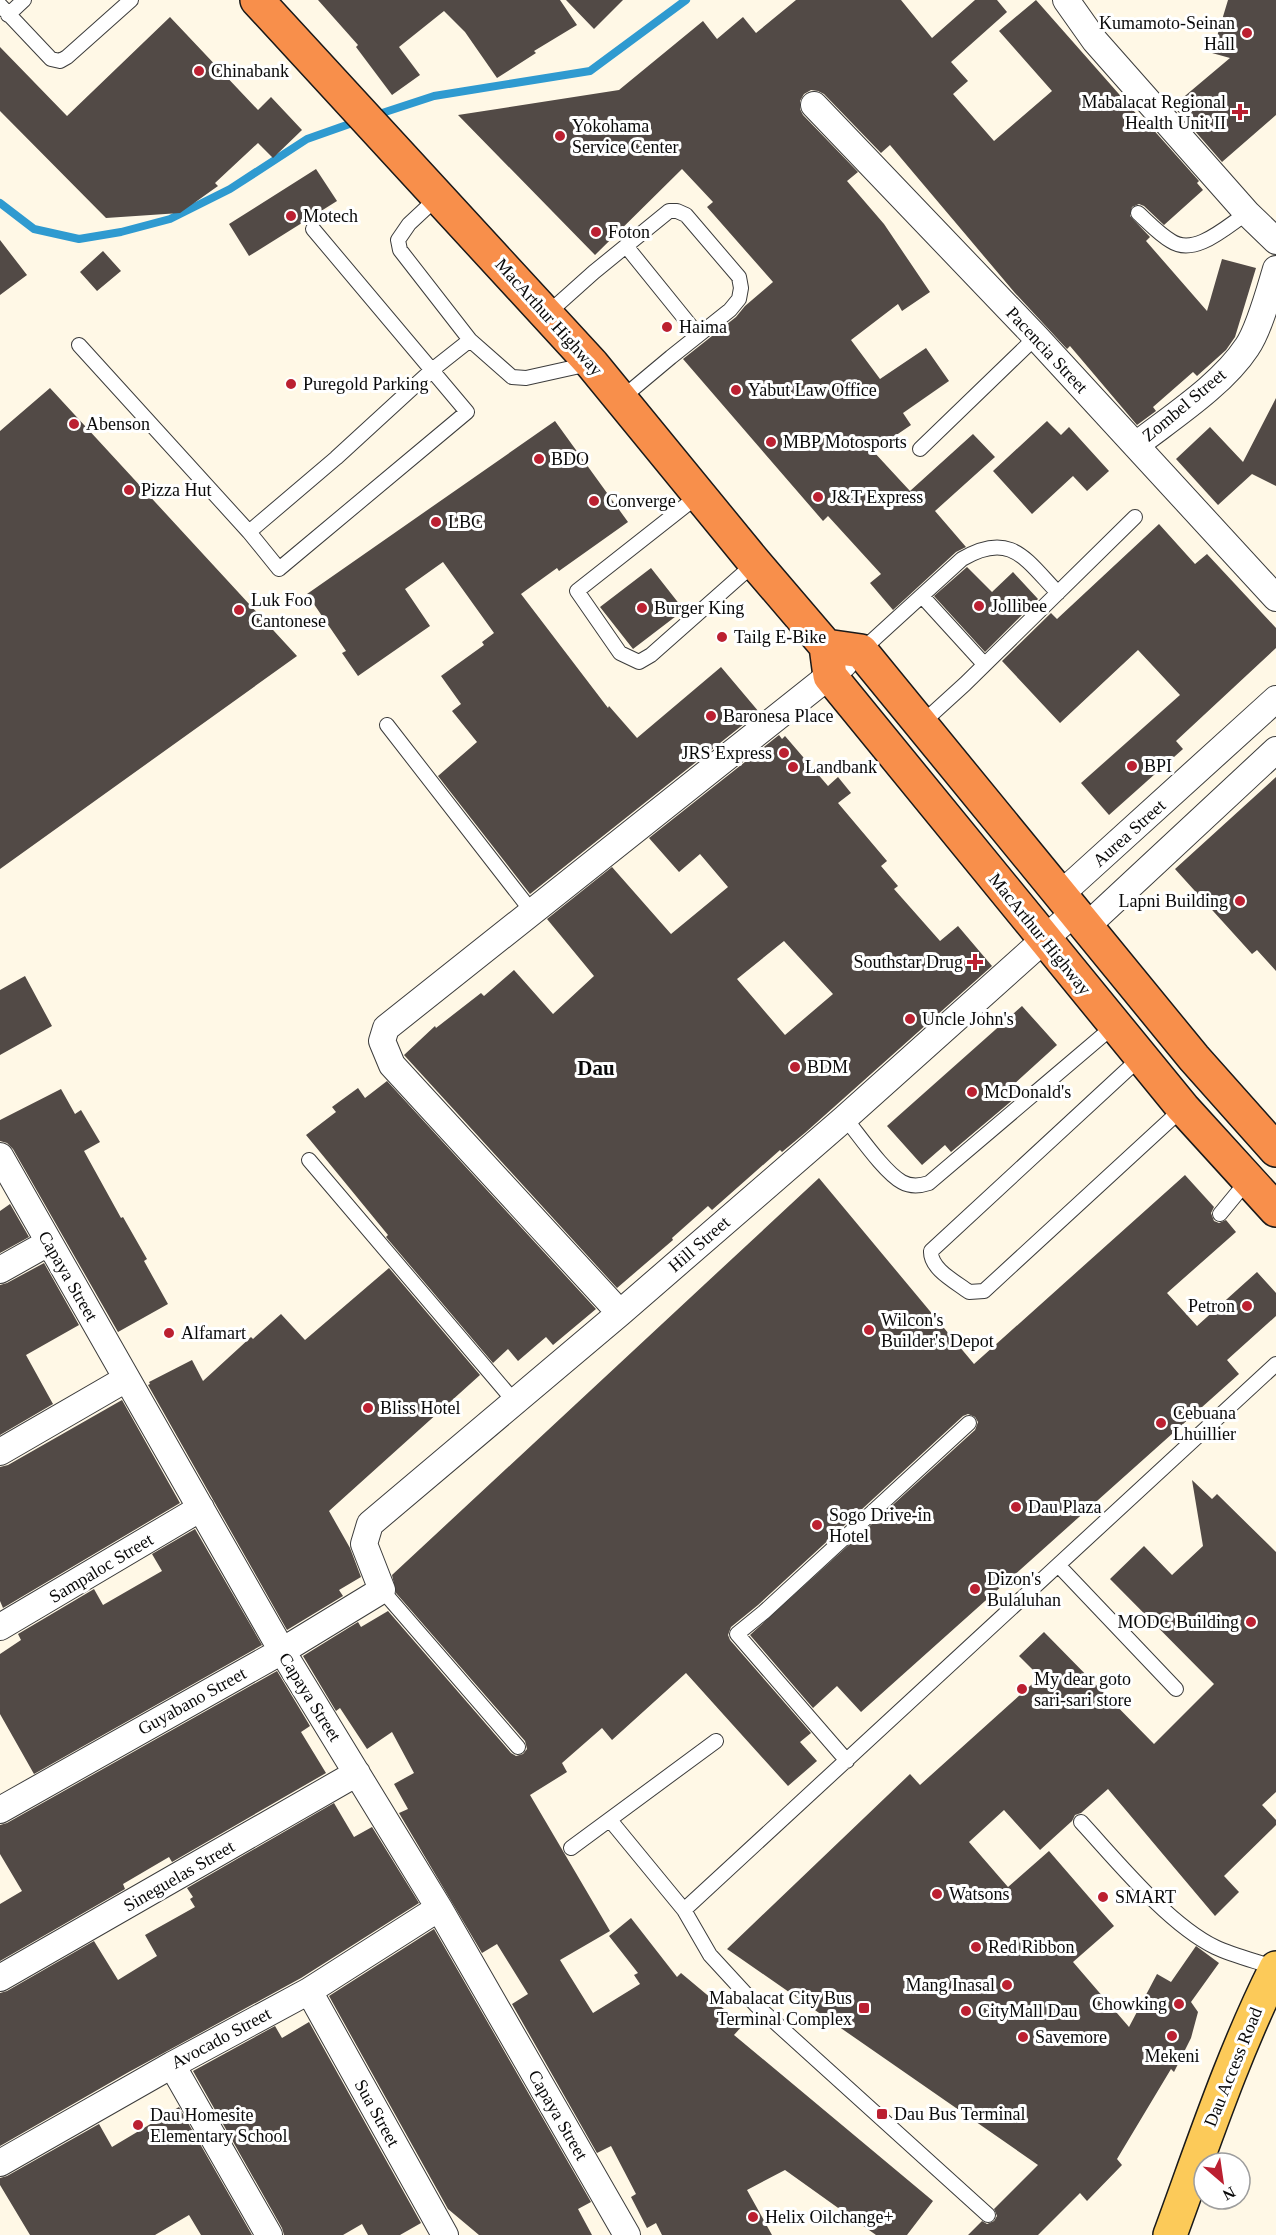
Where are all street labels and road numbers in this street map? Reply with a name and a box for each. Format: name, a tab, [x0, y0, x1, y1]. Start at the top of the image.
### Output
street label: MacArthur Highway	[491, 254, 607, 380]
street label: Pacencia Street	[1002, 303, 1092, 397]
street label: Zombel Street	[1138, 364, 1230, 446]
street label: Aurea Street	[1089, 795, 1169, 871]
street label: MacArthur Highway	[985, 869, 1095, 999]
street label: Hill Street	[664, 1212, 734, 1276]
street label: Capaya Street	[34, 1227, 102, 1325]
street label: Sampaloc Street	[46, 1529, 156, 1607]
street label: Capaya Street	[275, 1649, 345, 1745]
street label: Guyabano Street	[134, 1663, 250, 1739]
street label: Sineguelas Street	[120, 1836, 238, 1916]
street label: Avocado Street	[168, 2003, 274, 2073]
street label: Dau Access Road	[1200, 2004, 1266, 2130]
street label: Capaya Street	[524, 2066, 592, 2164]
street label: Sua Street	[350, 2076, 404, 2150]

